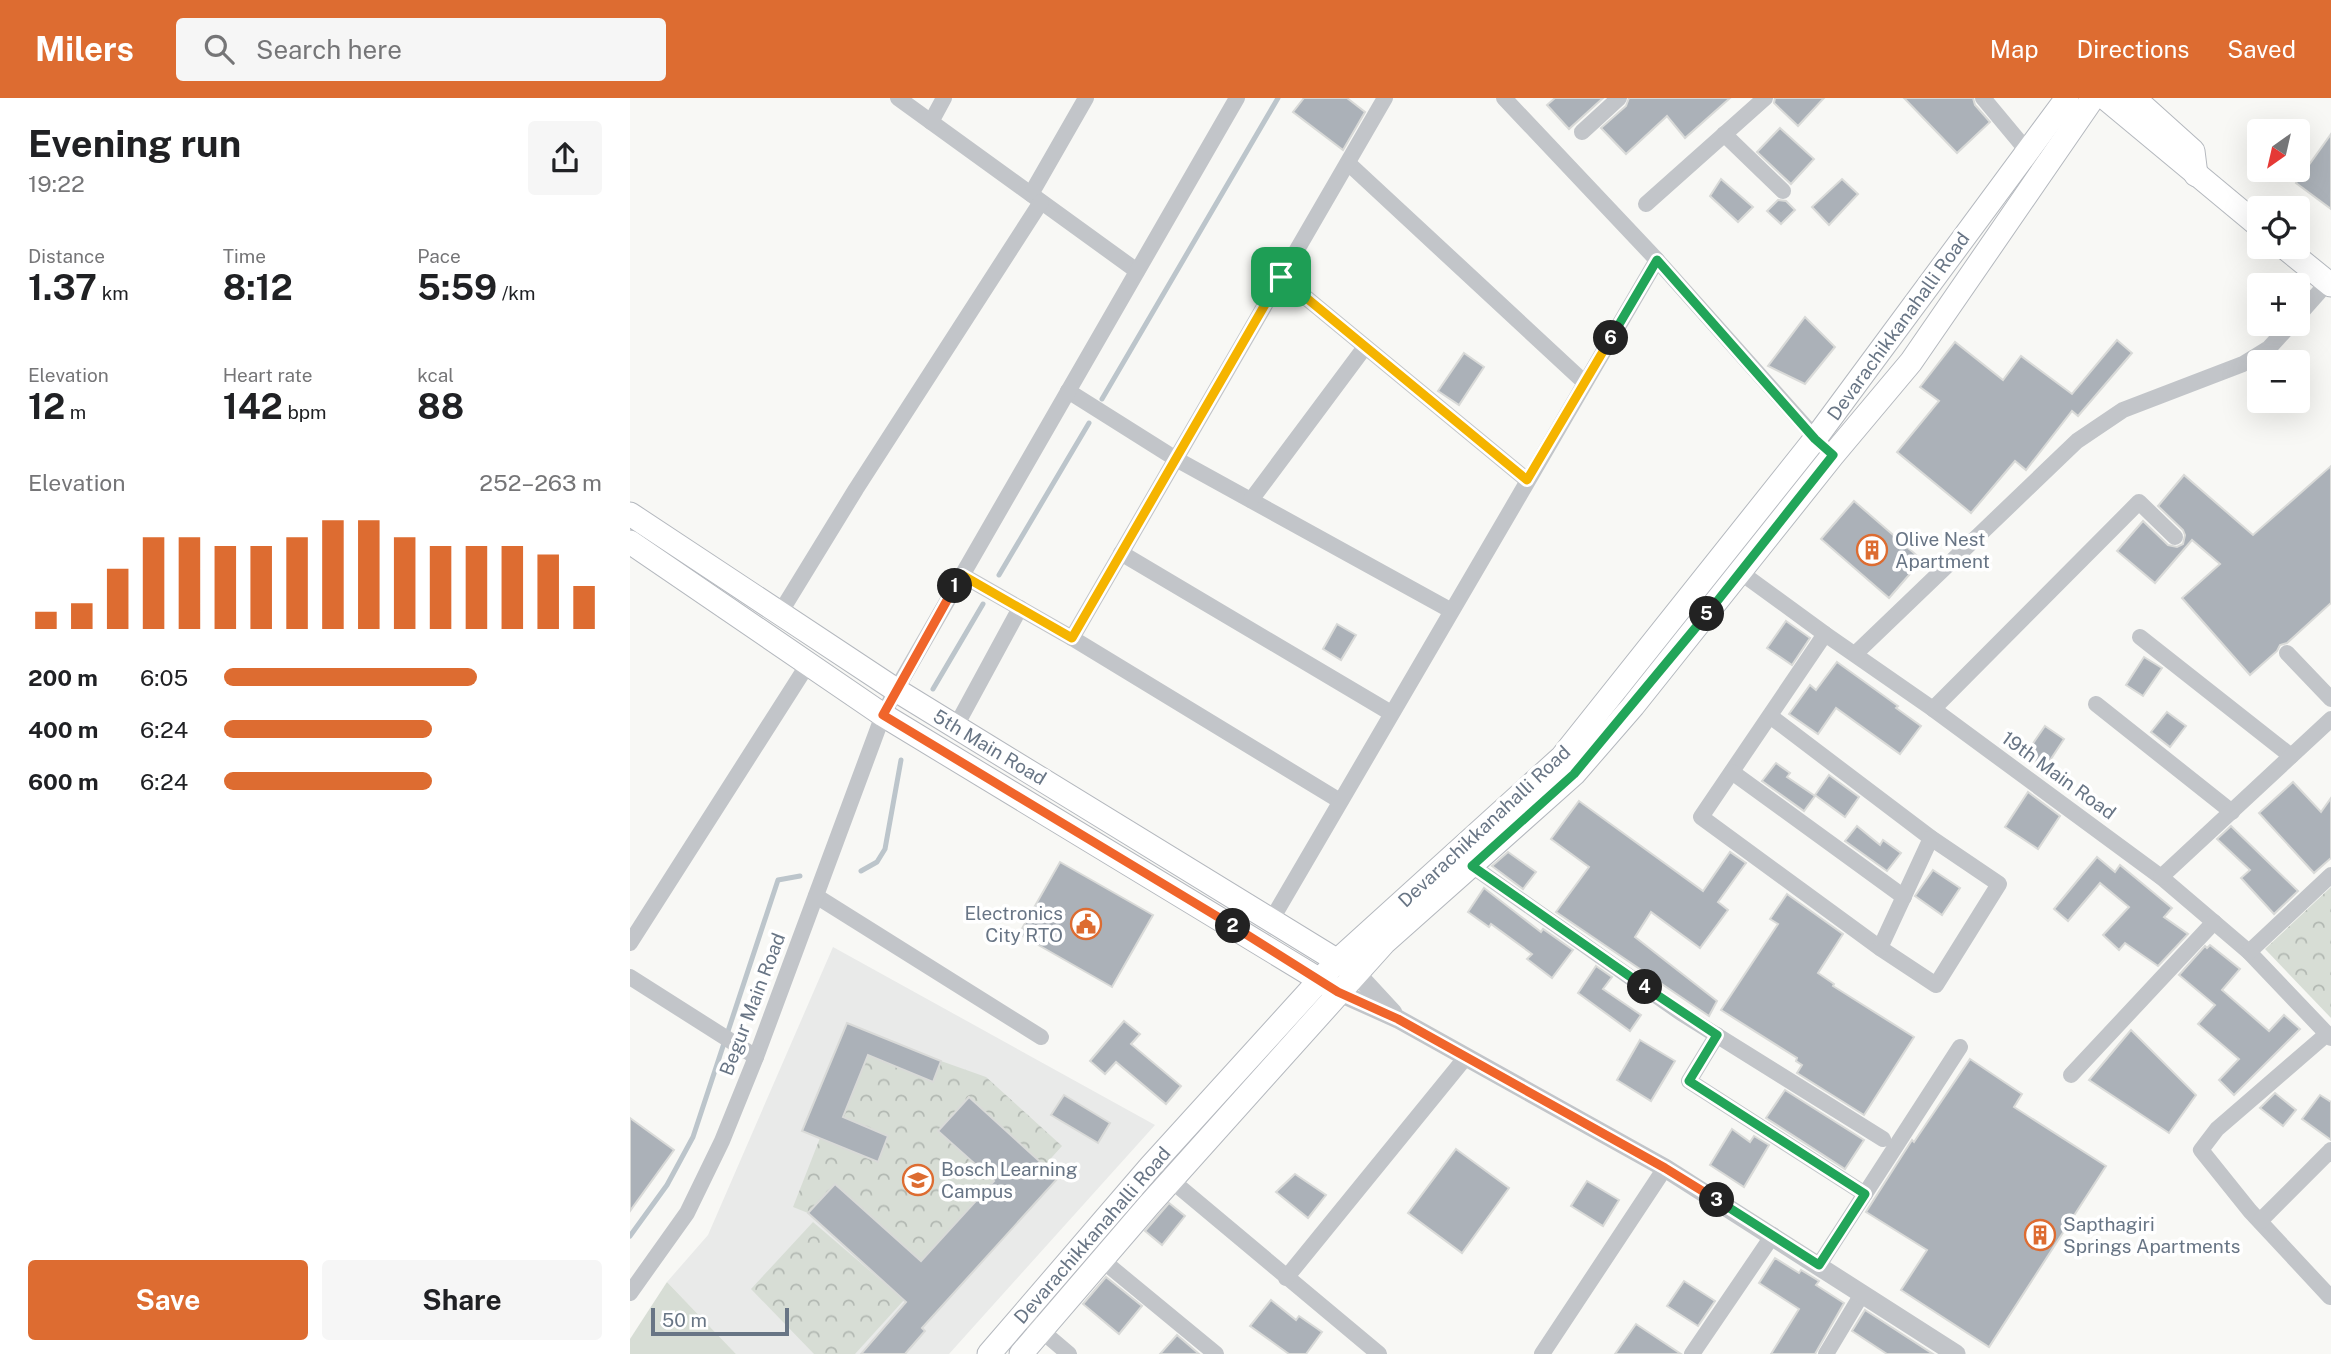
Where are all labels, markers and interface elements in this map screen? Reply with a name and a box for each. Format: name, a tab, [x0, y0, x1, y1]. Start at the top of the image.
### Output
search box	[176, 18, 666, 81]
text: Milers	[35, 30, 134, 68]
icon: search	[200, 30, 238, 68]
text: Search here	[256, 34, 402, 65]
text: Map	[1990, 35, 2039, 63]
text: Directions	[2077, 35, 2189, 63]
text: Saved	[2227, 35, 2296, 63]
north arrow	[2247, 119, 2310, 182]
map controls	[2247, 119, 2310, 413]
text: Evening run	[28, 121, 241, 166]
button: share	[528, 121, 602, 195]
text: 19:22	[28, 170, 85, 197]
button: locate	[2247, 196, 2310, 259]
street label: Devarachikkanahalli Road	[1822, 228, 1974, 424]
text: Distance	[28, 245, 105, 267]
text: Time	[223, 245, 266, 267]
text: Pace	[417, 245, 461, 267]
pin	[1251, 247, 1311, 307]
icon: arrive	[1262, 258, 1300, 296]
text: 1.37	[28, 267, 97, 308]
text: 8:12	[223, 267, 293, 308]
text: 5:59	[417, 267, 497, 308]
button: +	[2247, 273, 2310, 336]
text: km	[97, 282, 129, 304]
text: /km	[497, 282, 535, 304]
pin: 6	[1594, 320, 1628, 356]
text: 6	[1604, 326, 1617, 348]
button: −	[2247, 350, 2310, 413]
text: Elevation	[28, 364, 109, 386]
text: Heart rate	[223, 364, 312, 386]
text: kcal	[417, 364, 454, 386]
text: 12	[28, 386, 65, 427]
text: 142	[223, 386, 283, 427]
text: 88	[417, 386, 464, 427]
text: m	[65, 401, 86, 423]
text: bpm	[283, 401, 327, 423]
text: Elevation	[28, 469, 126, 496]
text: 252–263 m	[479, 469, 602, 496]
place label: Olive Nest Apartment	[1895, 528, 1990, 572]
building icon: Olive Nest Apartment	[1855, 533, 1889, 567]
pin: 1	[938, 568, 972, 603]
text: 1	[950, 574, 959, 596]
pin: 5	[1690, 596, 1724, 632]
text: 5	[1700, 602, 1713, 624]
text: 200 m	[28, 664, 98, 691]
text: 6:05	[140, 664, 188, 691]
street label: 5th Main Road	[930, 705, 1050, 789]
text: 400 m	[28, 716, 98, 743]
text: 6:24	[140, 716, 188, 743]
street label: 19th Main Road	[1998, 726, 2120, 824]
street label: Devarachikkanahalli Road	[1393, 741, 1575, 911]
text: 600 m	[28, 768, 98, 795]
text: 6:24	[140, 768, 188, 795]
place label: Electronics City RTO	[965, 902, 1063, 946]
public building icon: Electronics City RTO	[1069, 907, 1103, 941]
pin: 2	[1216, 908, 1250, 944]
text: 2	[1226, 914, 1239, 936]
street label: Begur Main Road	[715, 930, 789, 1078]
pin: 4	[1628, 970, 1662, 1004]
text: 4	[1638, 975, 1651, 997]
street label: Devarachikkanahalli Road	[1009, 1142, 1175, 1328]
place label: Bosch Learning Campus	[941, 1158, 1078, 1202]
school or university icon: Bosch Learning Campus	[901, 1163, 935, 1197]
pin: 3	[1700, 1182, 1734, 1218]
text: 3	[1710, 1188, 1723, 1210]
place label: Sapthagiri Springs Apartments	[2063, 1213, 2240, 1257]
building icon: Sapthagiri Springs Apartments	[2023, 1218, 2057, 1252]
button: Save	[28, 1260, 308, 1340]
button: Share	[322, 1260, 602, 1340]
scale bar	[651, 1305, 789, 1337]
text: 50 m	[662, 1309, 707, 1331]

